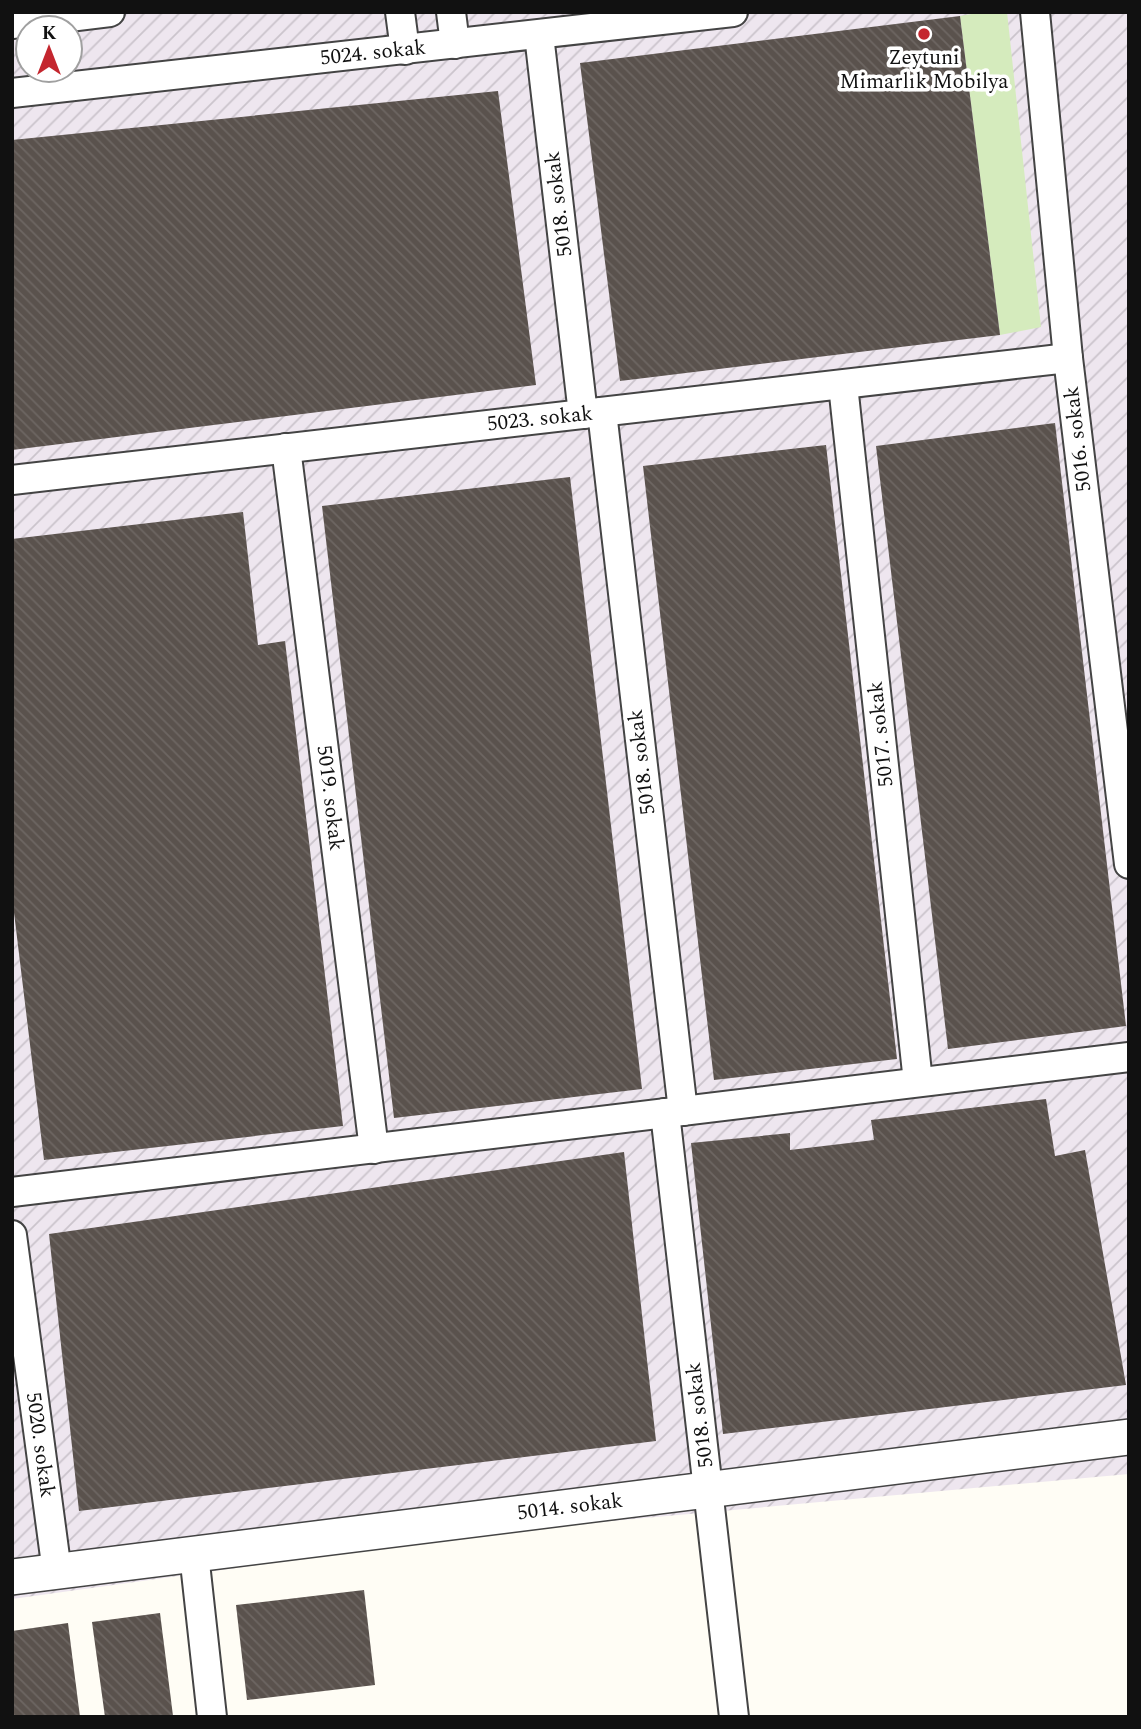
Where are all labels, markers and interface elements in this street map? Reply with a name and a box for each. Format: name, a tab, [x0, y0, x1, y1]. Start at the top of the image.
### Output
north arrow	[14, 14, 84, 84]
text: K	[42, 19, 57, 48]
marker: Zeytuni Mimarlık Mobilya	[916, 26, 932, 42]
street label: 5024. sokak	[319, 32, 428, 74]
place label: Zeytuni Mimarlık Mobilya	[839, 42, 1009, 98]
street label: 5018. sokak	[537, 149, 581, 259]
street label: 5016. sokak	[1056, 384, 1100, 494]
street label: 5023. sokak	[486, 398, 595, 440]
street label: 5017. sokak	[860, 679, 902, 788]
street label: 5018. sokak	[620, 707, 664, 817]
street label: 5019. sokak	[308, 743, 352, 853]
street label: 5018. sokak	[678, 1360, 722, 1470]
street label: 5020. sokak	[17, 1390, 63, 1500]
street label: 5014. sokak	[515, 1485, 625, 1529]

